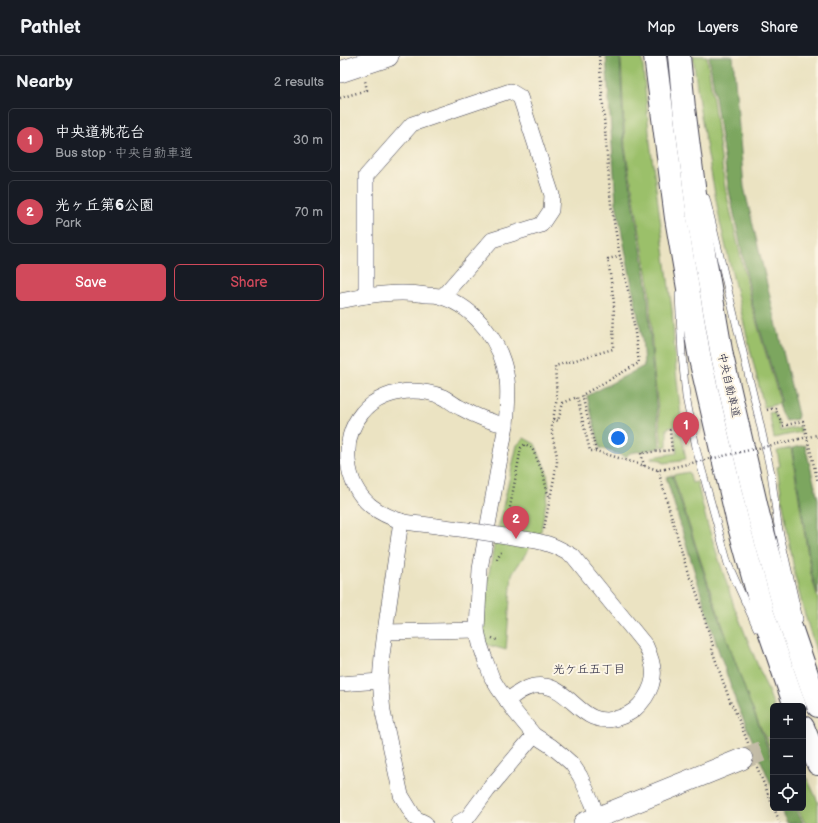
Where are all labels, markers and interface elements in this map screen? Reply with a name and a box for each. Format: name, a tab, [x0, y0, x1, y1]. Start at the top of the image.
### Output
text: Pathlet	[20, 16, 81, 39]
text: Map	[647, 19, 675, 36]
text: Layers	[697, 19, 739, 36]
text: Share	[761, 19, 798, 36]
text: Nearby	[16, 72, 73, 92]
text: 2 results	[274, 74, 324, 90]
text: 中央道桃花台	[55, 123, 145, 142]
text: 1	[27, 132, 33, 148]
text: 30 m	[293, 132, 323, 148]
text: Bus stop · 中央自動車道	[55, 145, 193, 161]
text: 光ヶ丘第6公園	[55, 196, 154, 215]
text: 2	[26, 204, 34, 220]
text: 70 m	[295, 204, 323, 220]
text: Park	[55, 215, 81, 231]
button: Save	[16, 264, 166, 301]
button: Share	[174, 264, 324, 301]
street label: 中央自動車道	[715, 351, 743, 419]
pin: 1	[673, 412, 699, 445]
your location	[608, 428, 628, 448]
pin: 2	[503, 506, 529, 539]
district label: 光ケ丘五丁目	[553, 662, 625, 677]
map controls	[770, 703, 806, 811]
button: +	[770, 703, 806, 739]
button: −	[770, 739, 806, 775]
button: locate	[770, 775, 806, 811]

